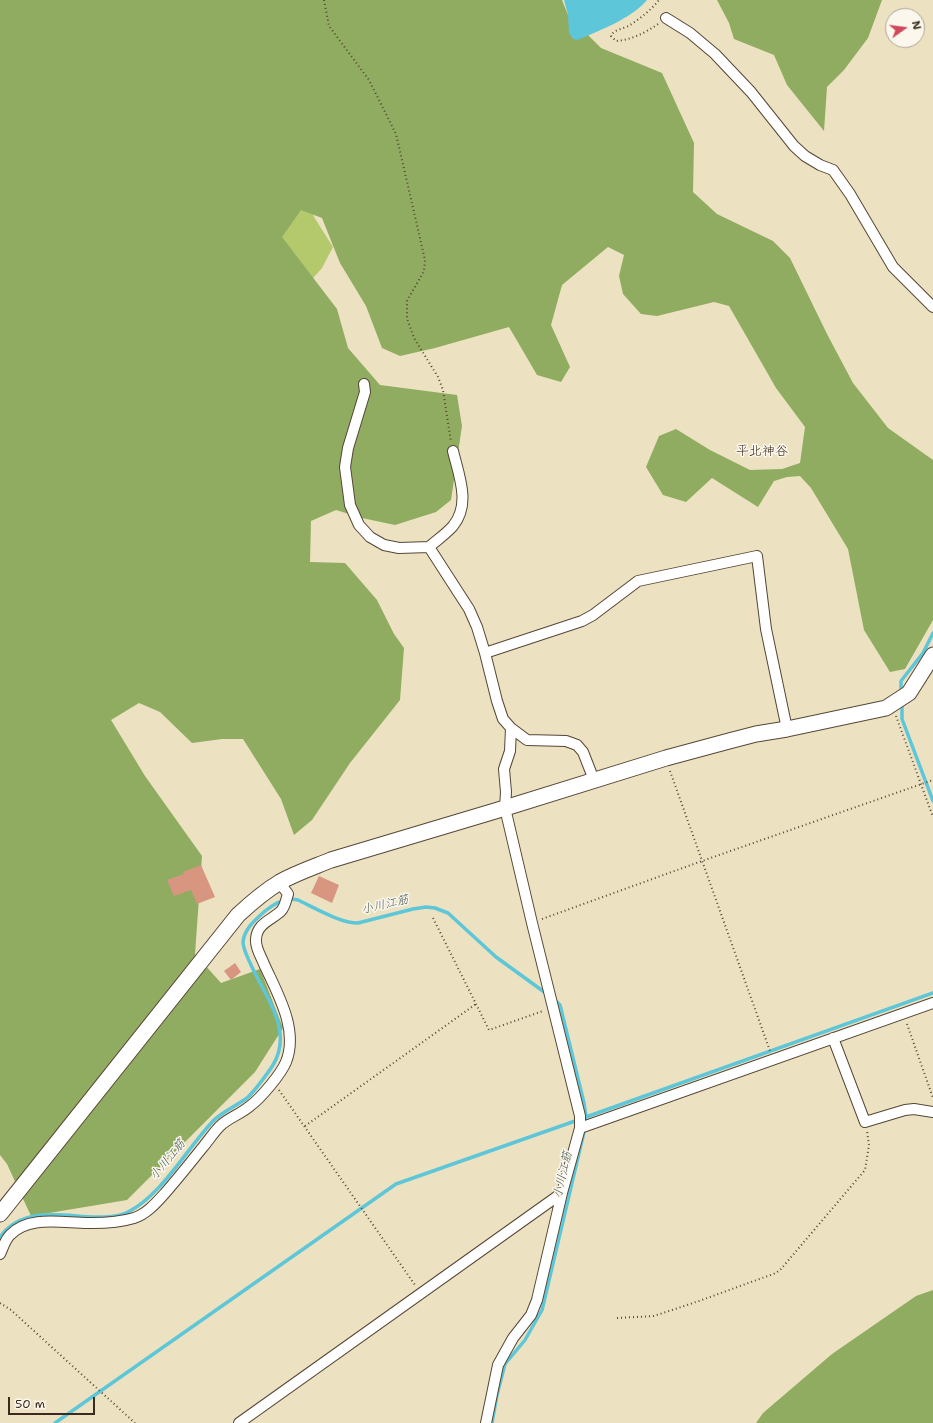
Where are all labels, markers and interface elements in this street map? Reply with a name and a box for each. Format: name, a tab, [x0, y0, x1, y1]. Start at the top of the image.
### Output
north arrow	[885, 8, 925, 48]
text: N	[908, 19, 924, 31]
district label: 平北神谷	[736, 444, 788, 460]
water label: 小川江筋	[360, 893, 410, 917]
water label: 小川江筋	[147, 1137, 189, 1183]
water label: 小川江筋	[551, 1150, 575, 1200]
scale bar	[10, 1389, 97, 1415]
text: 50 m	[15, 1396, 45, 1412]

